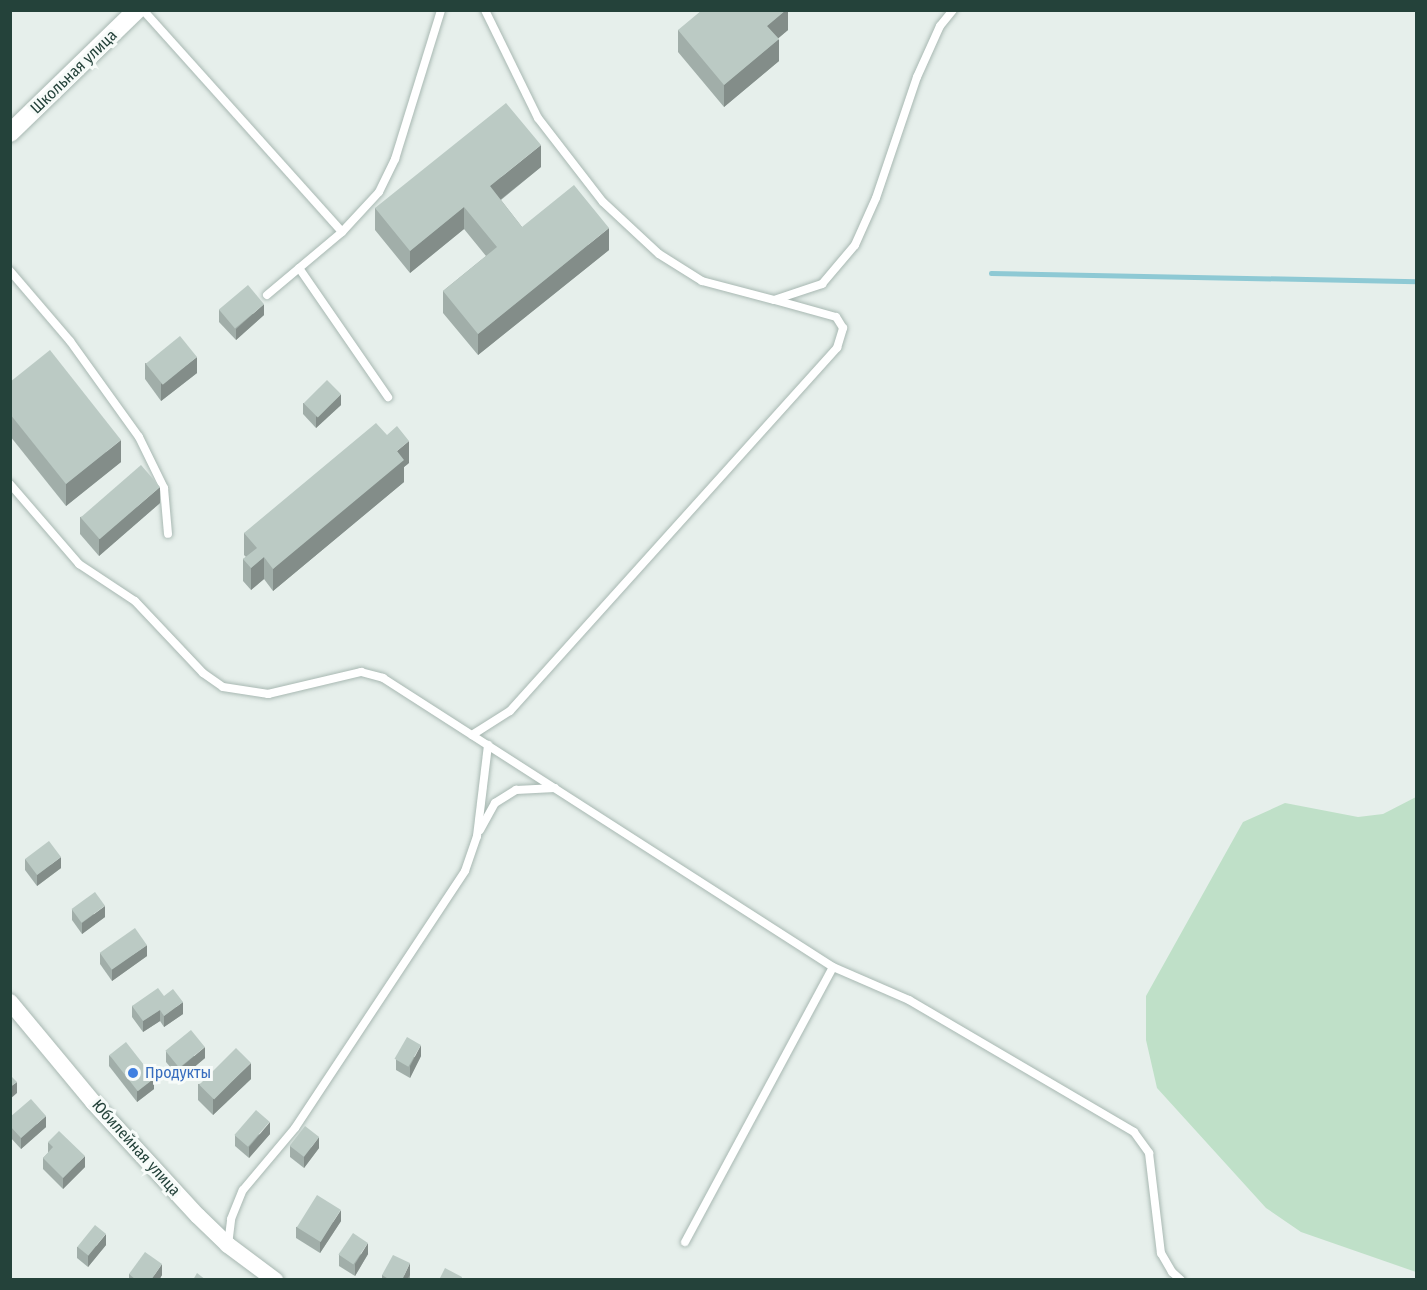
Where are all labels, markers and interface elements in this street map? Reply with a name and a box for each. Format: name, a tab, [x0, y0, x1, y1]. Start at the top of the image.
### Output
street label: Школьная улица	[27, 26, 121, 118]
place label: Продукты	[145, 1063, 211, 1083]
marker: Продукты	[126, 1066, 140, 1080]
street label: Юбилейная улица	[88, 1096, 184, 1200]

